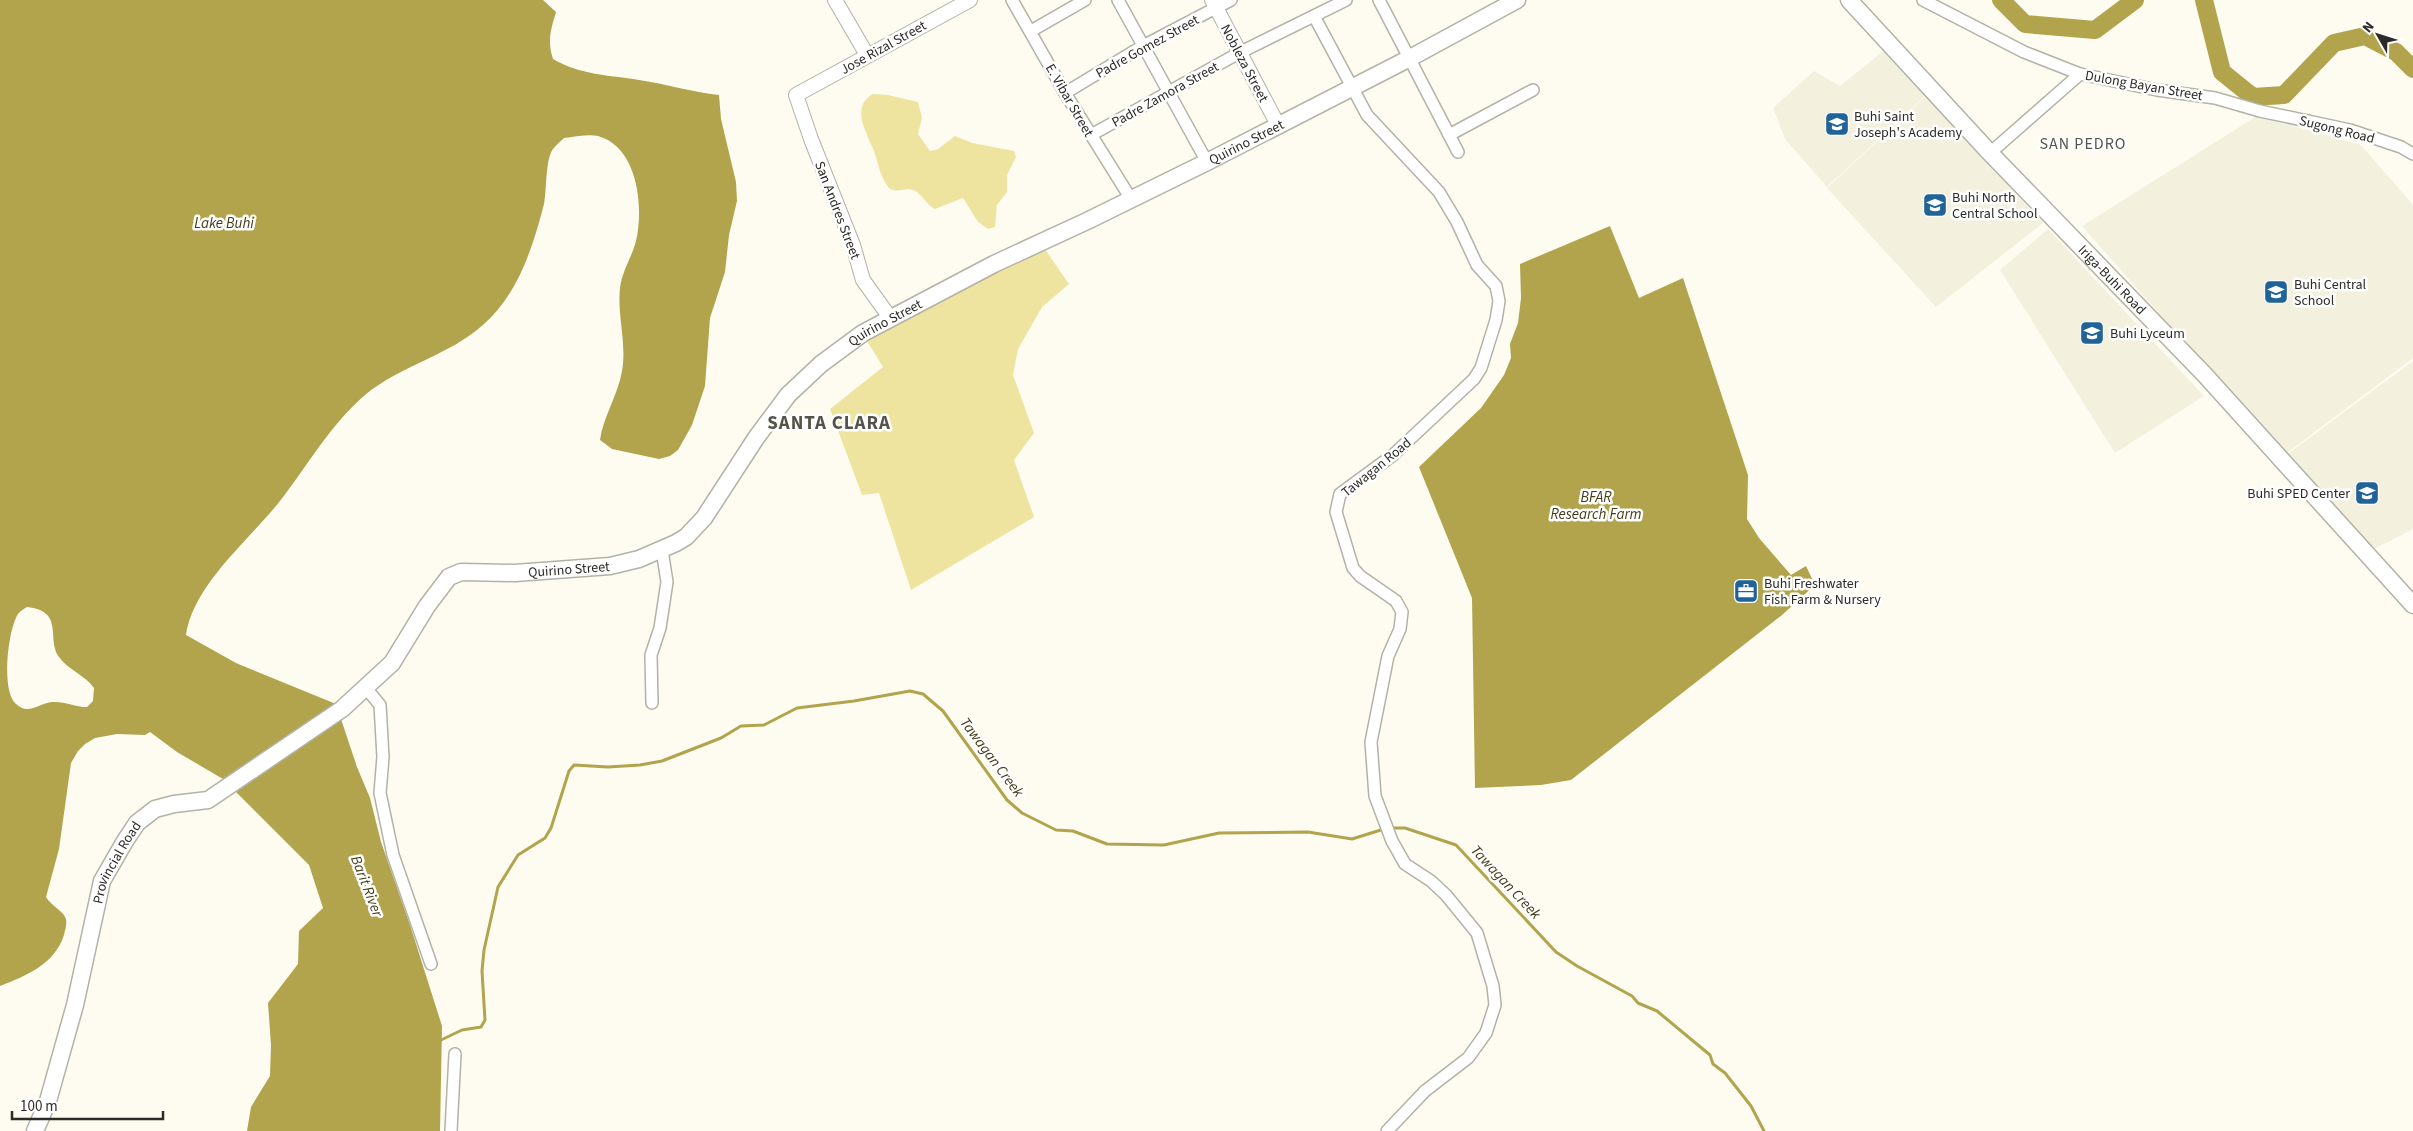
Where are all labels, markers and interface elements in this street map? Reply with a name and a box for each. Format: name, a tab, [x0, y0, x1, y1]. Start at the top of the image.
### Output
street label: Padre Gomez Street	[1092, 10, 1203, 84]
north arrow	[2353, 10, 2403, 60]
street label: Jose Rizal Street	[837, 16, 930, 80]
text: N	[2358, 18, 2379, 37]
street label: Nobleza Street	[1215, 21, 1273, 106]
street label: Padre Zamora Street	[1108, 57, 1223, 133]
street label: E. Vibar Street	[1040, 60, 1098, 141]
street label: Dulong Bayan Street	[2083, 66, 2204, 106]
place label: Buhi Saint Joseph's Academy	[1854, 107, 1963, 143]
school or university icon: Buhi Saint Joseph's Academy	[1824, 111, 1850, 137]
street label: Sugong Road	[2297, 111, 2377, 149]
street label: Quirino Street	[1206, 115, 1288, 170]
district label: SAN PEDRO	[2040, 133, 2126, 155]
street label: San Andres Street	[809, 158, 865, 262]
place label: Buhi North Central School	[1952, 188, 2038, 224]
school or university icon: Buhi North Central School	[1922, 192, 1948, 218]
water label: Lake Buhi	[194, 213, 254, 234]
street label: Iriga-Buhi Road	[2073, 241, 2150, 319]
place label: Buhi Central School	[2294, 275, 2367, 311]
school or university icon: Buhi Central School	[2263, 279, 2289, 305]
street label: Quirino Street	[844, 295, 926, 352]
school or university icon: Buhi Lyceum	[2079, 320, 2105, 346]
place label: Buhi Lyceum	[2110, 324, 2185, 344]
district label: SANTA CLARA	[767, 410, 891, 437]
street label: Tawagan Road	[1337, 433, 1416, 502]
school or university icon: Buhi SPED Center	[2354, 480, 2380, 506]
place label: Buhi SPED Center	[2247, 484, 2350, 504]
water label: BFAR Research Farm	[1550, 487, 1642, 525]
street label: Quirino Street	[527, 557, 611, 583]
place label: Buhi Freshwater Fish Farm & Nursery	[1764, 574, 1881, 610]
office icon: Buhi Freshwater Fish Farm & Nursery	[1733, 578, 1759, 604]
water label: Tawagan Creek	[955, 713, 1029, 802]
street label: Provincial Road	[88, 818, 146, 906]
water label: Tawagan Creek	[1466, 841, 1546, 925]
water label: Barit River	[345, 853, 388, 921]
scale bar	[12, 1088, 164, 1120]
text: 100 m	[20, 1096, 58, 1117]

